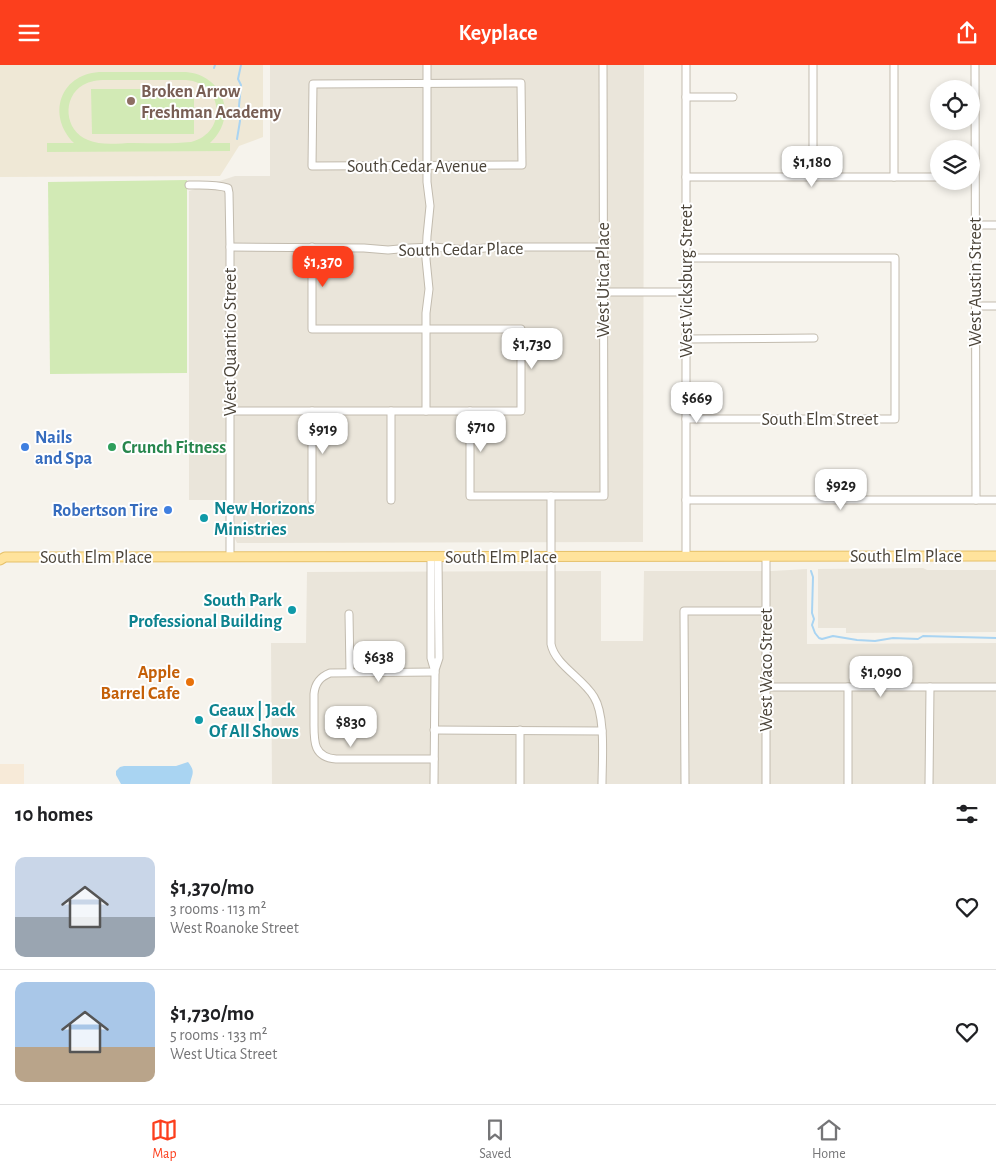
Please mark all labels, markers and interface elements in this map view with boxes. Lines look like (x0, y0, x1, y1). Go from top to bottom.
icon: menu (15, 19, 43, 47)
icon: share (953, 19, 981, 47)
text: Keyplace (458, 22, 538, 44)
map controls (930, 80, 980, 190)
button: locate (930, 80, 980, 130)
place label: Broken Arrow Freshman Academy (141, 83, 282, 122)
marker: Broken Arrow Freshman Academy (125, 95, 137, 107)
button: layers (930, 140, 980, 190)
pin: $1,180 (771, 145, 853, 188)
text: $1,180 (793, 154, 831, 170)
street label: South Cedar Avenue (347, 158, 487, 176)
street label: West Vicksburg Street (678, 204, 696, 358)
street label: West Austin Street (967, 217, 985, 347)
street label: West Utica Place (595, 222, 613, 338)
street label: South Cedar Place (398, 240, 524, 260)
pin: $1,370 (282, 245, 364, 288)
text: $1,370 (304, 254, 342, 270)
street label: West Quantico Street (222, 268, 240, 416)
pin: $1,730 (491, 327, 573, 370)
text: $1,730 (513, 336, 551, 352)
pin: $669 (667, 381, 727, 424)
text: $669 (682, 390, 712, 406)
pin: $710 (451, 411, 511, 453)
street label: South Elm Street (761, 411, 879, 429)
pin: $919 (293, 413, 353, 455)
text: $710 (467, 419, 495, 435)
text: $919 (309, 421, 337, 437)
place label: Nails and Spa (35, 429, 93, 468)
place label: Crunch Fitness (122, 439, 226, 457)
marker: Nails and Spa (19, 441, 31, 453)
marker: Crunch Fitness (106, 441, 118, 453)
pin: $929 (811, 469, 871, 511)
text: $929 (826, 477, 856, 493)
place label: New Horizons Ministries (214, 500, 315, 539)
place label: Robertson Tire (52, 502, 158, 520)
marker: Robertson Tire (162, 504, 174, 516)
marker: New Horizons Ministries (198, 512, 210, 524)
street label: South Elm Place (850, 548, 962, 566)
street label: South Elm Place (40, 549, 152, 567)
street label: South Elm Place (445, 549, 557, 567)
place label: South Park Professional Building (128, 592, 283, 631)
marker: South Park Professional Building (286, 604, 298, 616)
street label: West Waco Street (758, 608, 776, 732)
pin: $638 (349, 641, 409, 683)
text: $638 (364, 649, 394, 665)
pin: $1,090 (840, 655, 922, 698)
place label: Apple Barrel Cafe (101, 664, 180, 703)
text: $1,090 (860, 664, 902, 680)
marker: Apple Barrel Cafe (184, 676, 196, 688)
place label: Geaux | Jack Of All Shows (209, 700, 299, 741)
pin: $830 (321, 705, 381, 748)
marker: Geaux | Jack Of All Shows (193, 714, 205, 726)
text: $830 (336, 714, 366, 730)
icon: filters (953, 800, 981, 828)
text: 10 homes (15, 804, 93, 825)
icon: home (55, 877, 115, 937)
text: $1,370/mo (170, 877, 254, 898)
icon: heart (953, 893, 981, 921)
text: 3 rooms · 113 m² (170, 901, 266, 917)
text: West Roanoke Street (170, 920, 299, 936)
icon: home (55, 1002, 115, 1062)
text: $1,730/mo (170, 1003, 254, 1024)
icon: heart (953, 1018, 981, 1046)
text: 5 rooms · 133 m² (170, 1027, 267, 1043)
text: West Utica Street (170, 1046, 277, 1062)
tab: Map (150, 1116, 178, 1163)
tab: Saved (479, 1116, 511, 1163)
tab: Home (812, 1116, 846, 1163)

